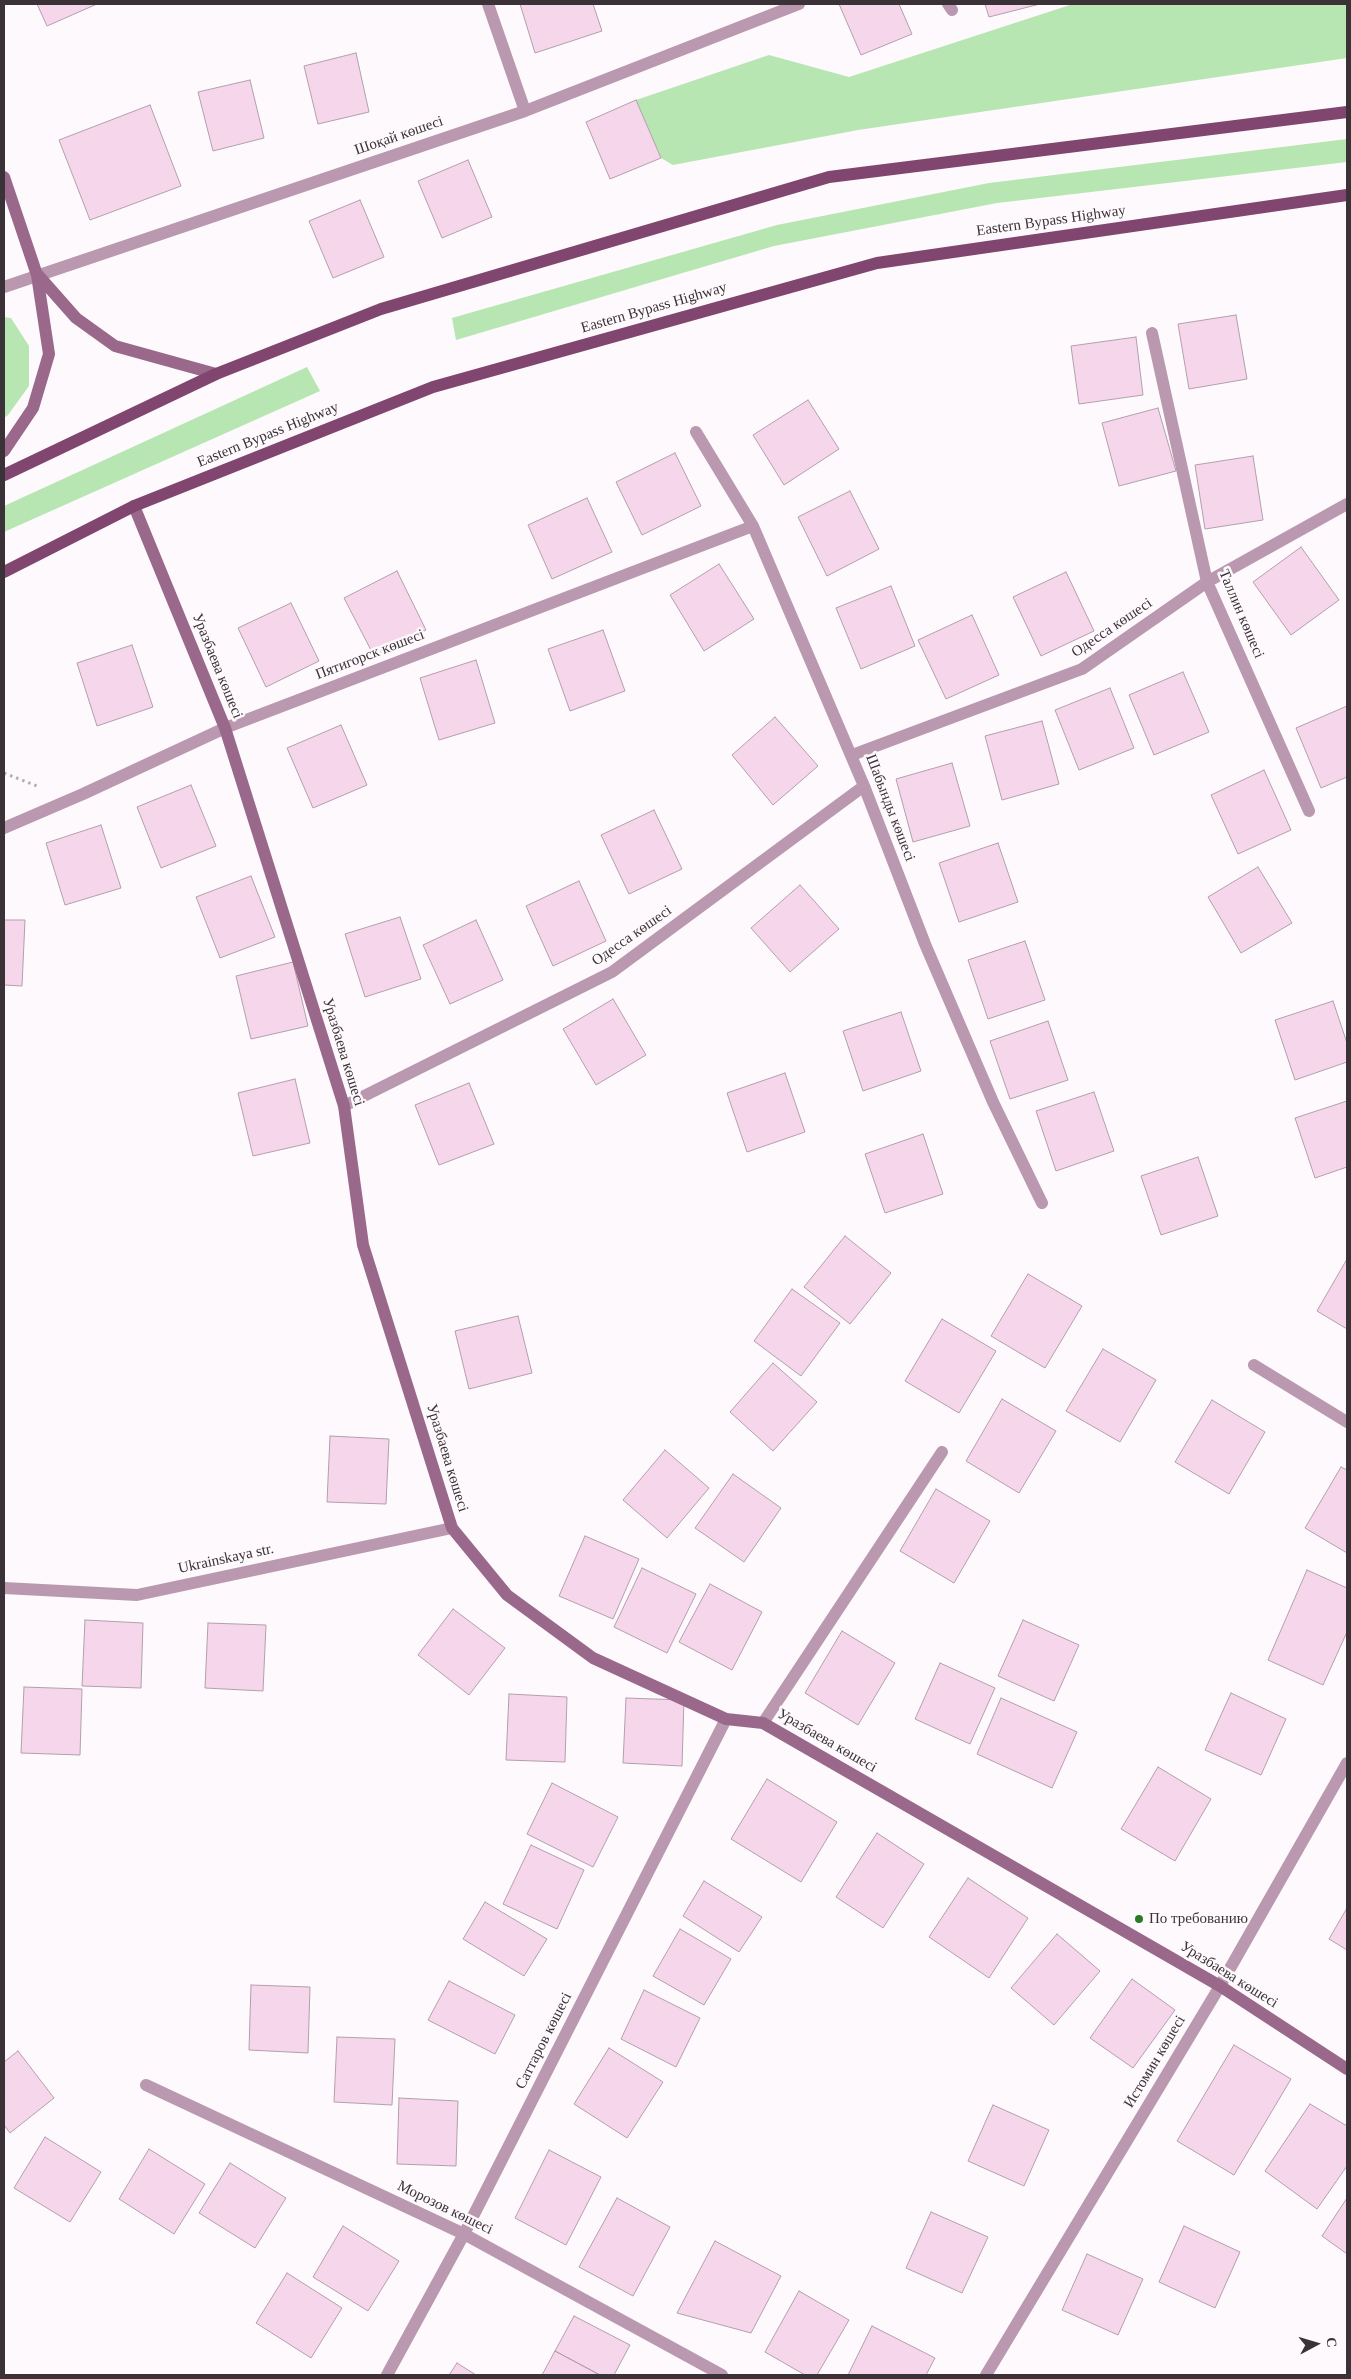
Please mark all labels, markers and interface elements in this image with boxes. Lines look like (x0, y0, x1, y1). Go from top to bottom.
street label: Шоқай көшесі (352, 112, 446, 160)
street label: Eastern Bypass Highway (975, 202, 1127, 240)
street label: Eastern Bypass Highway (579, 279, 729, 337)
street label: Eastern Bypass Highway (195, 398, 341, 472)
street label: Таллин көшесі (1214, 567, 1268, 661)
street label: Одесса көшесі (1068, 594, 1156, 662)
street label: Уразбаева көшесі (188, 611, 246, 721)
street label: Пятигорск көшесі (313, 626, 427, 684)
street label: Шабынды көшесі (861, 752, 919, 864)
street label: Одесса көшесі (589, 902, 675, 970)
street label: Уразбаева көшесі (318, 996, 368, 1108)
street label: Уразбаева көшесі (422, 1402, 472, 1514)
street label: Ukrainskaya str. (176, 1540, 276, 1578)
street label: Уразбаева көшесі (774, 1705, 880, 1777)
place label: По требованию (1149, 1910, 1248, 1928)
marker: По требованию (1133, 1913, 1145, 1925)
street label: Уразбаева көшесі (1177, 1938, 1281, 2012)
street label: Саттаров көшесі (512, 1990, 576, 2092)
street label: Истомин көшесі (1120, 2013, 1190, 2111)
street label: Морозов көшесі (394, 2177, 496, 2239)
north arrow (1291, 2319, 1341, 2369)
text: С (1323, 2337, 1339, 2348)

